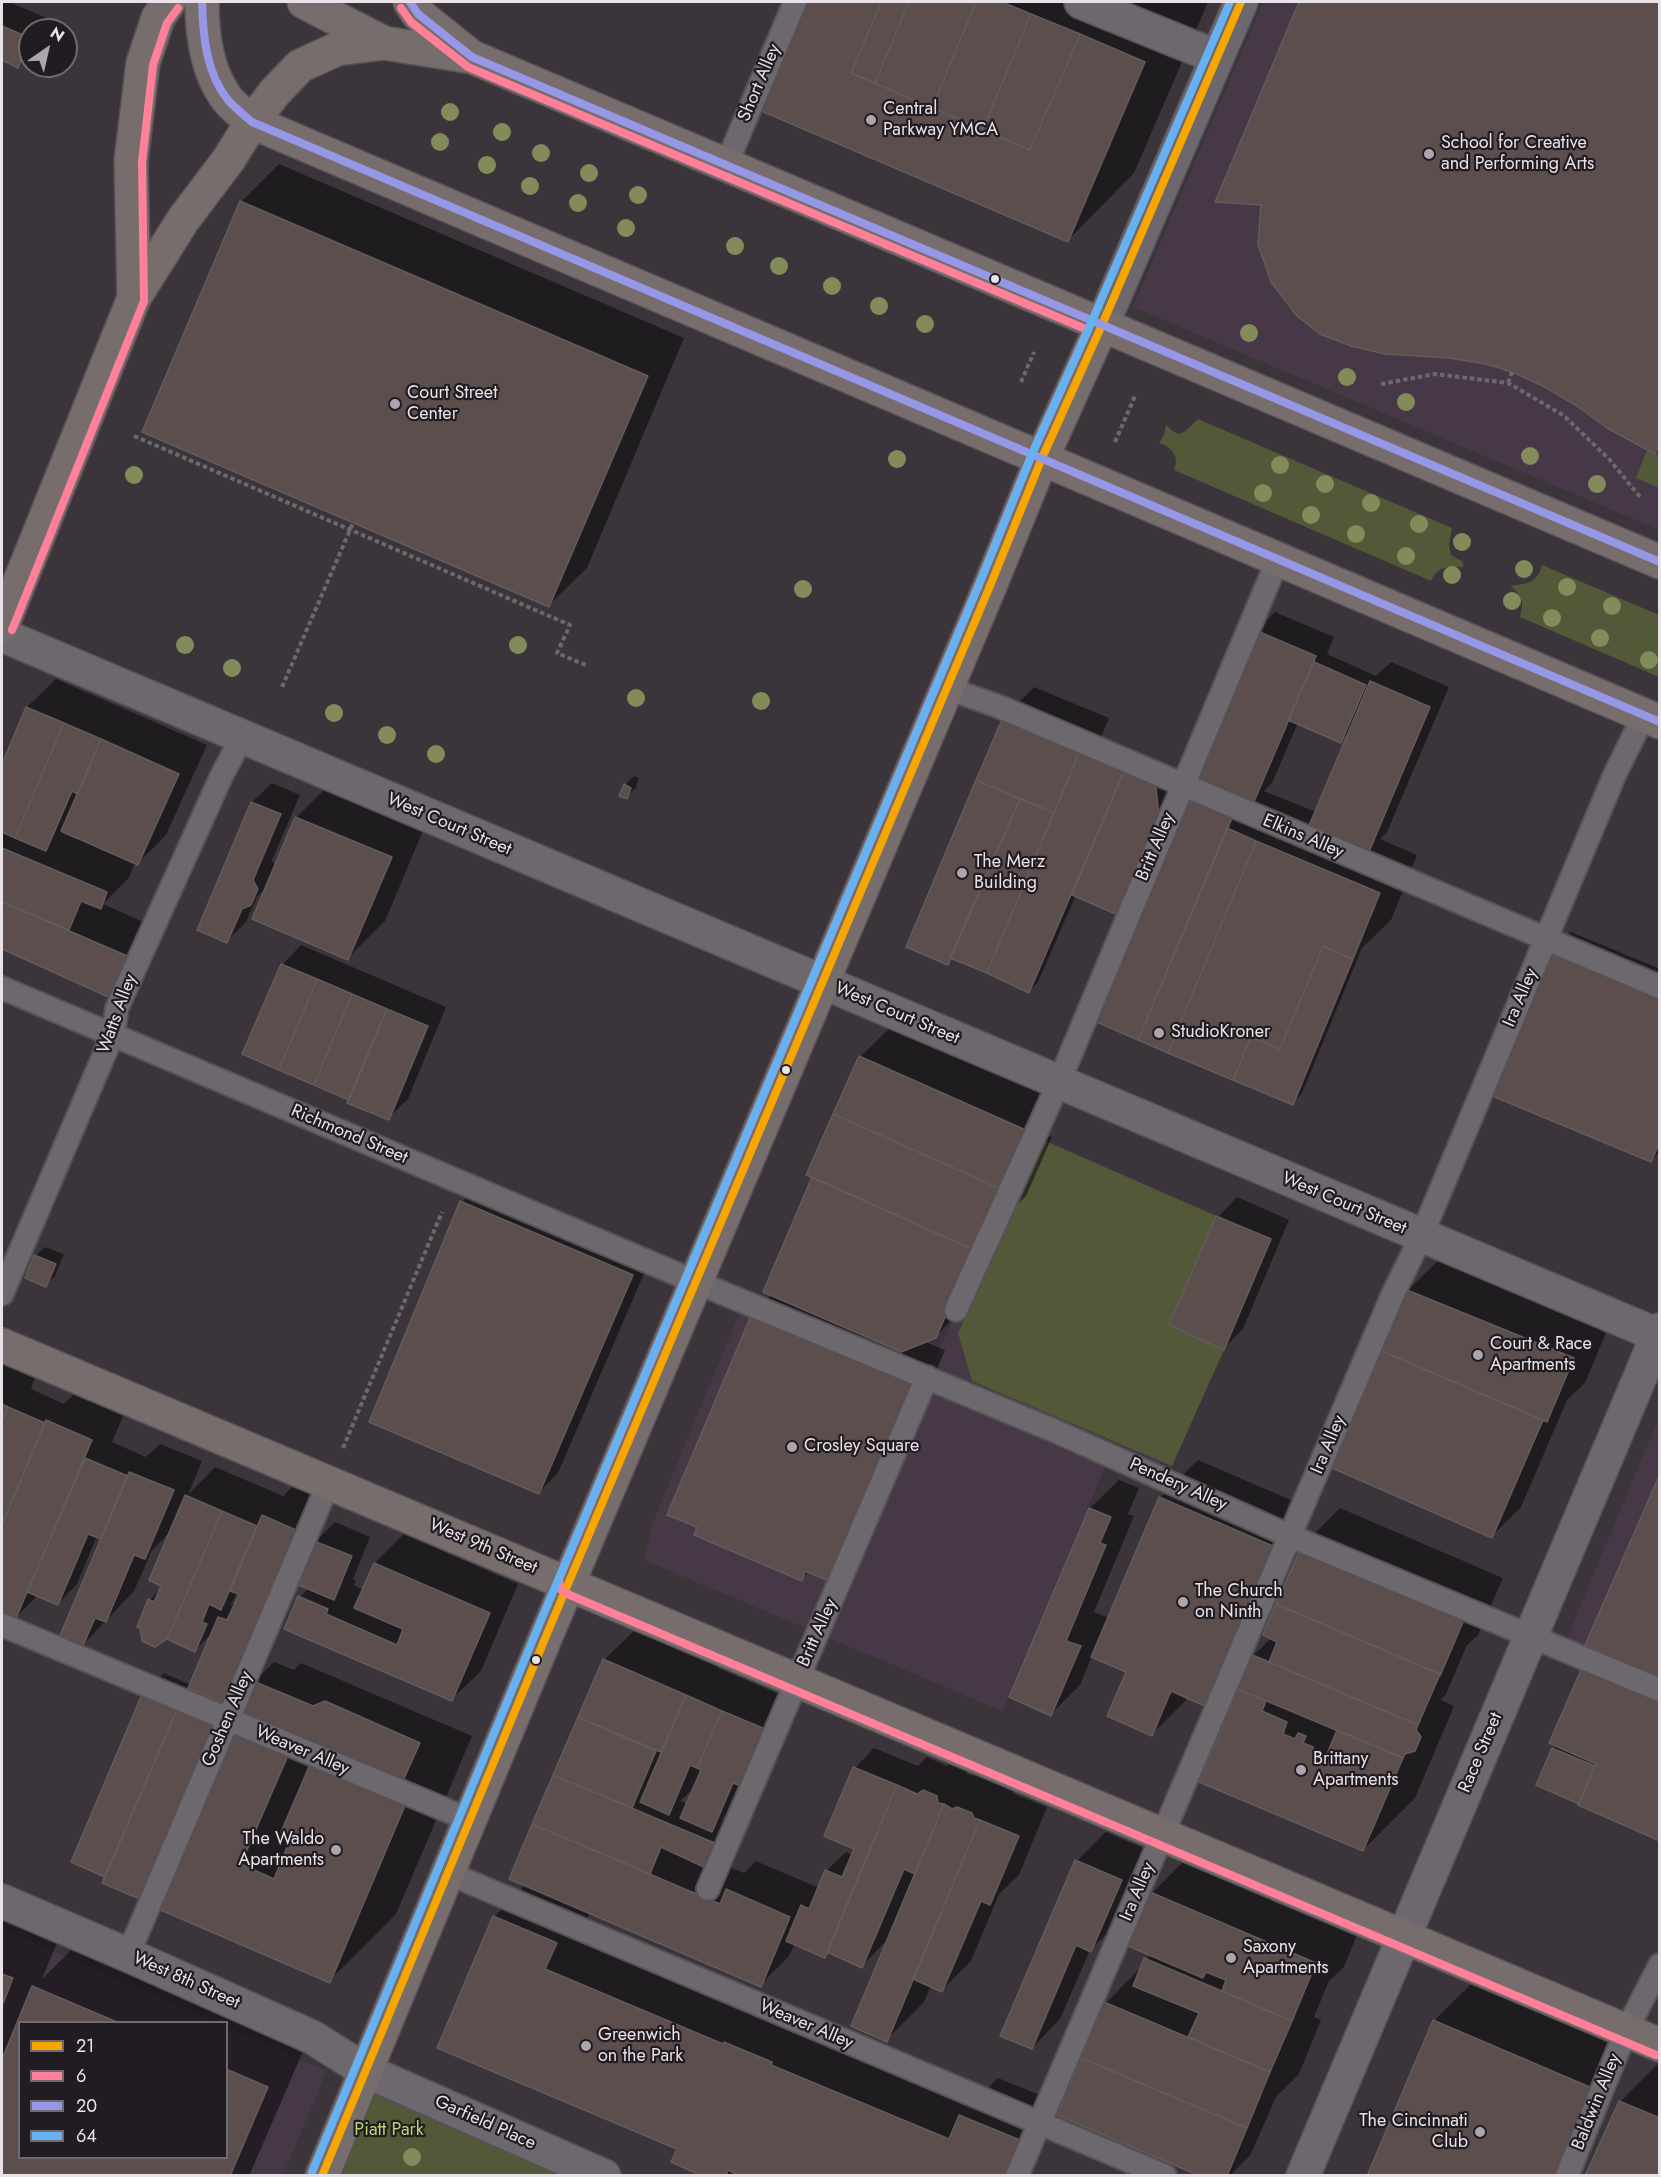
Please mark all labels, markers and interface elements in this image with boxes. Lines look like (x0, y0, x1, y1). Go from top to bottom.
north arrow (18, 18, 78, 78)
text: N (46, 21, 69, 47)
street label: Short Alley (734, 41, 786, 125)
place label: Central Parkway YMCA (883, 99, 998, 142)
marker: Central Parkway YMCA (864, 113, 878, 127)
place label: School for Creative and Performing Arts (1441, 133, 1594, 176)
marker: School for Creative and Performing Arts (1422, 147, 1436, 161)
unlabelled marker (989, 273, 1001, 285)
place label: Court Street Center (407, 383, 497, 426)
marker: Court Street Center (388, 397, 402, 411)
street label: West Court Street (384, 789, 514, 861)
street label: Britt Alley (1132, 810, 1180, 884)
street label: Elkins Alley (1259, 810, 1347, 864)
place label: The Merz Building (974, 852, 1045, 894)
marker: The Merz Building (955, 866, 969, 880)
street label: Ira Alley (1499, 965, 1543, 1031)
street label: Watts Alley (94, 971, 142, 1057)
street label: West Court Street (832, 978, 962, 1050)
place label: StudioKroner (1171, 1022, 1270, 1044)
marker: StudioKroner (1152, 1026, 1166, 1040)
unlabelled marker (780, 1064, 792, 1076)
street label: Richmond Street (287, 1101, 411, 1169)
street label: West Court Street (1279, 1168, 1409, 1240)
place label: Court & Race Apartments (1490, 1334, 1592, 1376)
marker: Court & Race Apartments (1471, 1348, 1485, 1362)
street label: Ira Alley (1307, 1412, 1351, 1478)
place label: Crosley Square (804, 1436, 919, 1458)
marker: Crosley Square (785, 1440, 799, 1454)
street label: Pendery Alley (1126, 1454, 1230, 1516)
street label: West 9th Street (426, 1515, 540, 1579)
place label: The Church on Ninth (1195, 1581, 1283, 1624)
marker: The Church on Ninth (1176, 1595, 1190, 1609)
street label: Britt Alley (793, 1596, 843, 1670)
unlabelled marker (530, 1654, 542, 1666)
street label: Goshen Alley (198, 1668, 258, 1770)
street label: Race Street (1454, 1710, 1508, 1796)
street label: Weaver Alley (252, 1722, 352, 1780)
place label: Brittany Apartments (1313, 1749, 1399, 1792)
marker: Brittany Apartments (1294, 1763, 1308, 1777)
place label: The Waldo Apartments (238, 1829, 324, 1872)
marker: The Waldo Apartments (329, 1843, 343, 1857)
street label: Ira Alley (1116, 1859, 1160, 1925)
place label: Saxony Apartments (1243, 1937, 1329, 1980)
street label: West 8th Street (129, 1948, 243, 2014)
marker: Saxony Apartments (1224, 1951, 1238, 1965)
street label: Weaver Alley (756, 1996, 856, 2054)
legend (18, 2021, 228, 2159)
place label: Greenwich on the Park (598, 2025, 683, 2068)
text: 21 (76, 2033, 94, 2059)
marker: Greenwich on the Park (579, 2039, 593, 2053)
street label: Baldwin Alley (1568, 2051, 1626, 2153)
text: 6 (76, 2063, 86, 2089)
street label: Garfield Place (431, 2091, 539, 2155)
text: 20 (76, 2093, 97, 2119)
place label: The Cincinnati Club (1359, 2111, 1468, 2154)
park label: Piatt Park (354, 2120, 424, 2142)
text: 64 (76, 2123, 97, 2149)
marker: The Cincinnati Club (1473, 2125, 1487, 2139)

